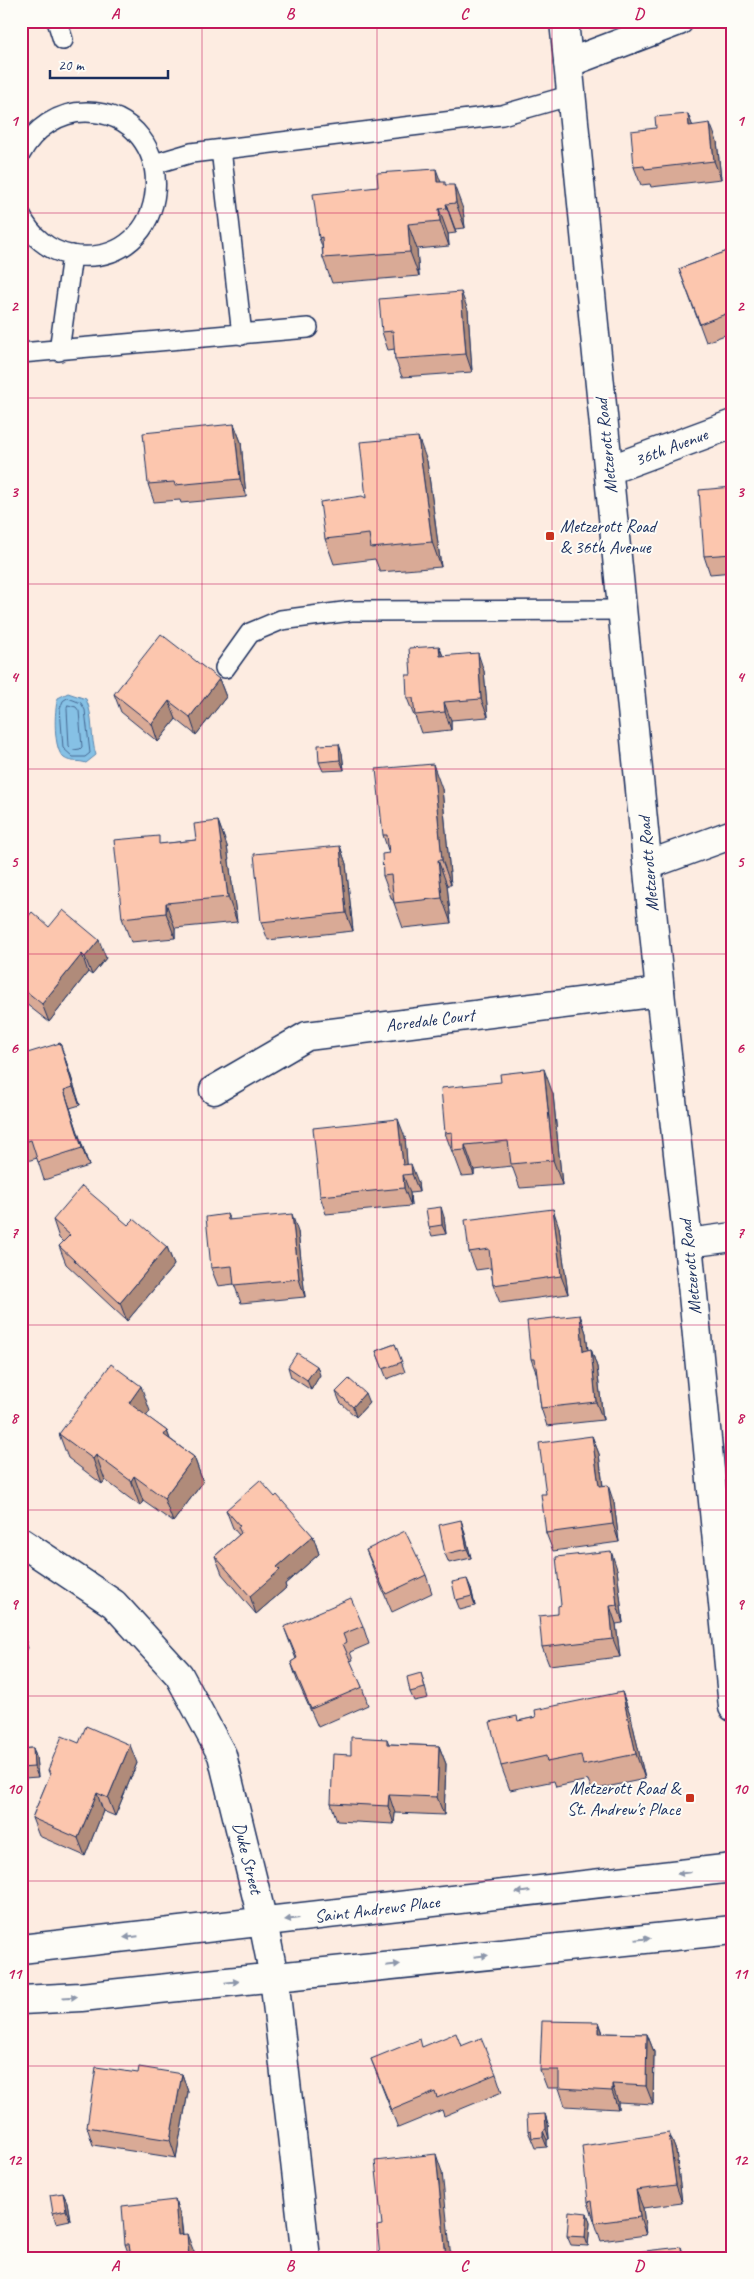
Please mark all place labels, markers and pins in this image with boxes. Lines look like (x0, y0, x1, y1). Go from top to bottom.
place label: Metzerott Road & 36th Avenue (560, 515, 658, 558)
marker: Metzerott Road & 36th Avenue (544, 530, 556, 542)
place label: Metzerott Road & St. Andrew's Place (567, 1777, 682, 1820)
marker: Metzerott Road & St. Andrew's Place (684, 1792, 696, 1804)

